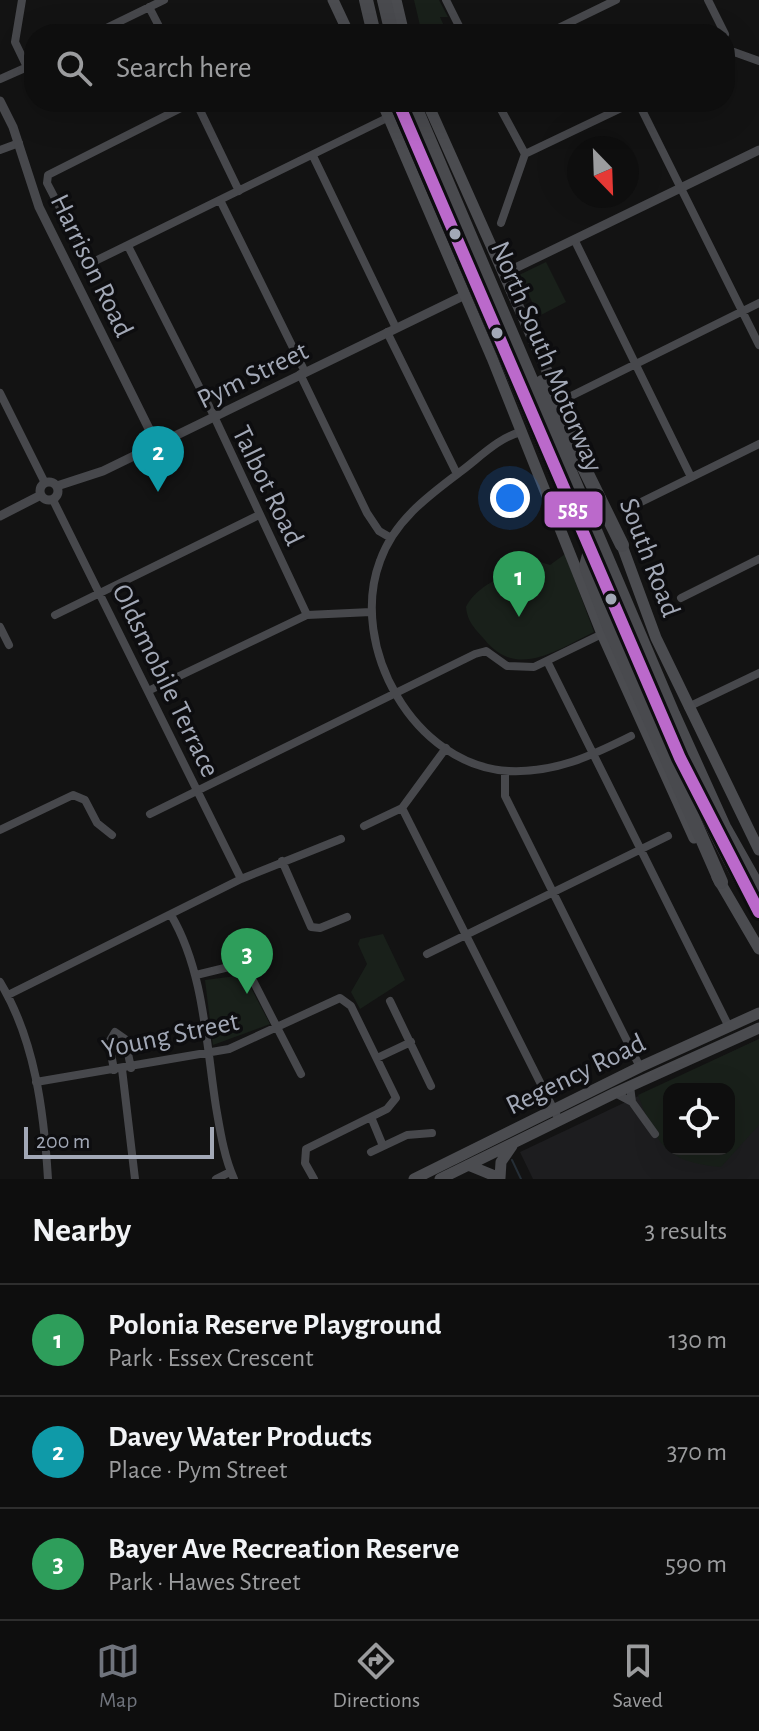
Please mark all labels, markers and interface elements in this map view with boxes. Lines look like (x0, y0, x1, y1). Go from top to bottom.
search box (24, 24, 735, 112)
icon: search (52, 46, 96, 90)
text: Search here (116, 53, 252, 83)
north arrow (567, 136, 639, 208)
street label: Harrison Road (45, 190, 138, 342)
unlabelled marker (447, 226, 463, 242)
street label: North South Motorway (485, 237, 607, 476)
unlabelled marker (489, 325, 505, 341)
street label: Pym Street (193, 337, 313, 415)
street label: Talbot Road (226, 422, 308, 550)
pin: 2 (132, 426, 184, 492)
your location (490, 478, 530, 518)
line badge: 585 (543, 490, 604, 529)
street label: South Road (614, 495, 685, 621)
text: 585 (558, 499, 588, 521)
pin: 1 (493, 551, 545, 617)
street label: Oldsmobile Terrace (106, 580, 224, 782)
unlabelled marker (603, 591, 619, 607)
pin: 3 (221, 928, 273, 994)
street label: Young Street (99, 1008, 242, 1064)
street label: Regency Road (502, 1029, 650, 1121)
map controls (663, 1083, 735, 1155)
button: locate (663, 1083, 735, 1155)
scale bar (24, 1123, 214, 1159)
text: 200 m (36, 1130, 90, 1152)
text: Nearby (32, 1214, 131, 1248)
text: 3 results (644, 1218, 727, 1244)
text: Polonia Reserve Playground (108, 1310, 441, 1340)
text: 1 (53, 1327, 63, 1353)
text: 130 m (669, 1327, 727, 1353)
text: Park · Essex Crescent (108, 1345, 313, 1371)
text: Davey Water Products (108, 1422, 372, 1452)
text: 2 (52, 1439, 64, 1465)
text: 370 m (667, 1439, 727, 1465)
text: Place · Pym Street (108, 1457, 287, 1483)
text: Bayer Ave Recreation Reserve (108, 1534, 459, 1564)
text: 3 (52, 1551, 64, 1577)
text: 590 m (665, 1551, 727, 1577)
text: Park · Hawes Street (108, 1569, 301, 1595)
tab: Map (96, 1639, 140, 1713)
tab: Directions (332, 1639, 420, 1713)
tab: Saved (612, 1639, 663, 1713)

